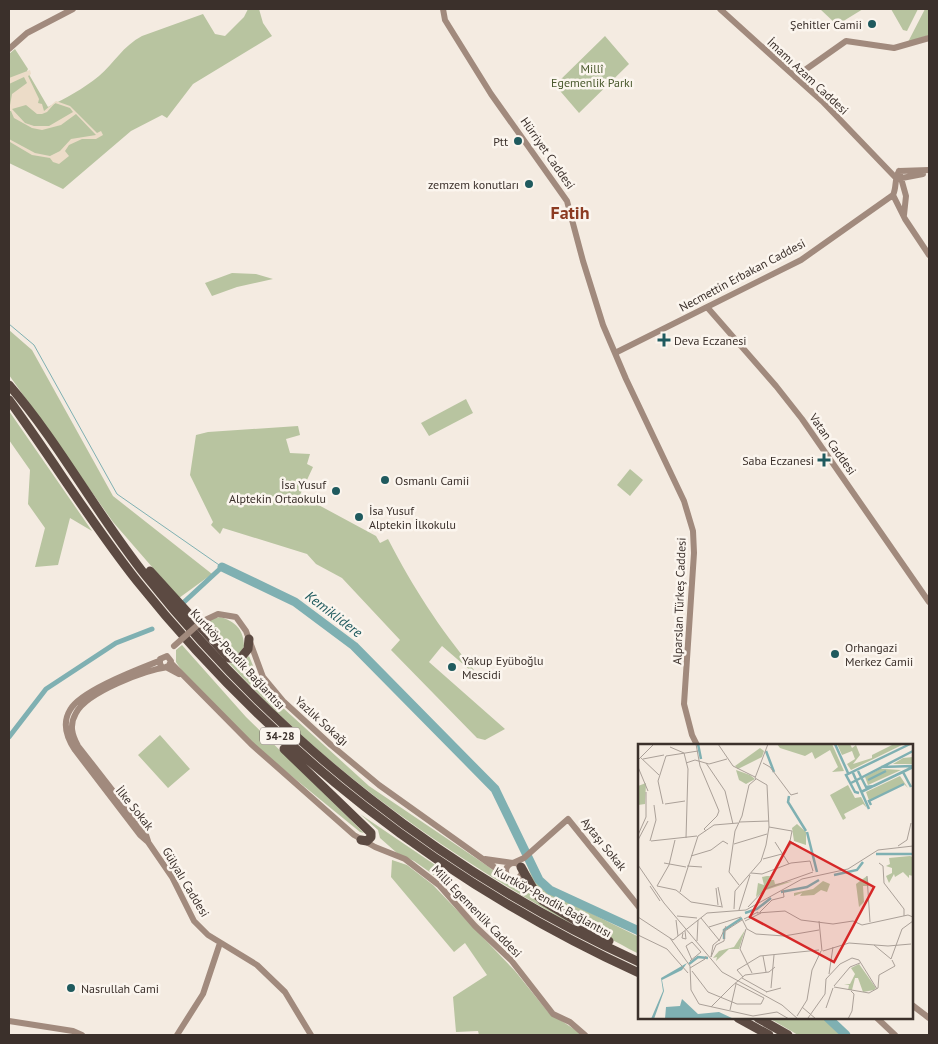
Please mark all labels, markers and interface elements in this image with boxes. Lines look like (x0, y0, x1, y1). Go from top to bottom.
place label: Şehitler Camii (790, 17, 862, 32)
marker: Şehitler Camii (866, 18, 878, 30)
street label: İmamı Azam Caddesi (764, 34, 852, 118)
park label: Millî Egemenlik Parkı (551, 61, 633, 90)
street label: Hürriyet Caddesi (518, 114, 578, 192)
place label: Ptt (493, 134, 508, 149)
marker: Ptt (512, 135, 524, 147)
place label: zemzem konutları (428, 177, 519, 192)
marker: zemzem konutları (523, 178, 535, 190)
district label: Fatih (550, 201, 590, 224)
street label: Necmettin Erbakan Caddesi (676, 235, 808, 315)
place label: Deva Eczanesi (674, 333, 747, 348)
marker: Deva Eczanesi (658, 334, 670, 346)
street label: Vatan Caddesi (806, 409, 860, 478)
place label: Saba Eczanesi (742, 453, 814, 468)
marker: Saba Eczanesi (818, 454, 830, 466)
place label: Osmanlı Camii (395, 473, 469, 488)
marker: Osmanlı Camii (379, 474, 391, 486)
place label: İsa Yusuf Alptekin Ortaokulu (229, 477, 327, 506)
marker: İsa Yusuf Alptekin Ortaokulu (330, 485, 342, 497)
place label: İsa Yusuf Alptekin İlkokulu (369, 503, 456, 532)
marker: İsa Yusuf Alptekin İlkokulu (353, 511, 365, 523)
street label: Alparslan Türkeş Caddesi (669, 537, 689, 665)
water label: Kemiklidere (302, 587, 367, 642)
street label: Kurtköy-Pendik Bağlantısı (188, 606, 288, 712)
place label: Orhangazi Merkez Camii (845, 640, 913, 669)
marker: Orhangazi Merkez Camii (829, 648, 841, 660)
place label: Yakup Eyüboğlu Mescidi (462, 653, 544, 682)
marker: Yakup Eyüboğlu Mescidi (446, 661, 458, 673)
street label: Yazlık Sokağı (292, 693, 352, 749)
road number: 34-28 (260, 728, 300, 744)
inset map (638, 744, 913, 1019)
street label: İlke Sokak (113, 783, 157, 833)
street label: Aytaşı Sokak (578, 814, 630, 874)
street label: Gülyalı Caddesi (159, 844, 213, 920)
street label: Milli Egemenlik Caddesi (429, 862, 525, 960)
street label: Kurtköy-Pendik Bağlantısı (492, 863, 614, 941)
place label: Nasrullah Cami (81, 981, 159, 996)
marker: Nasrullah Cami (65, 982, 77, 994)

